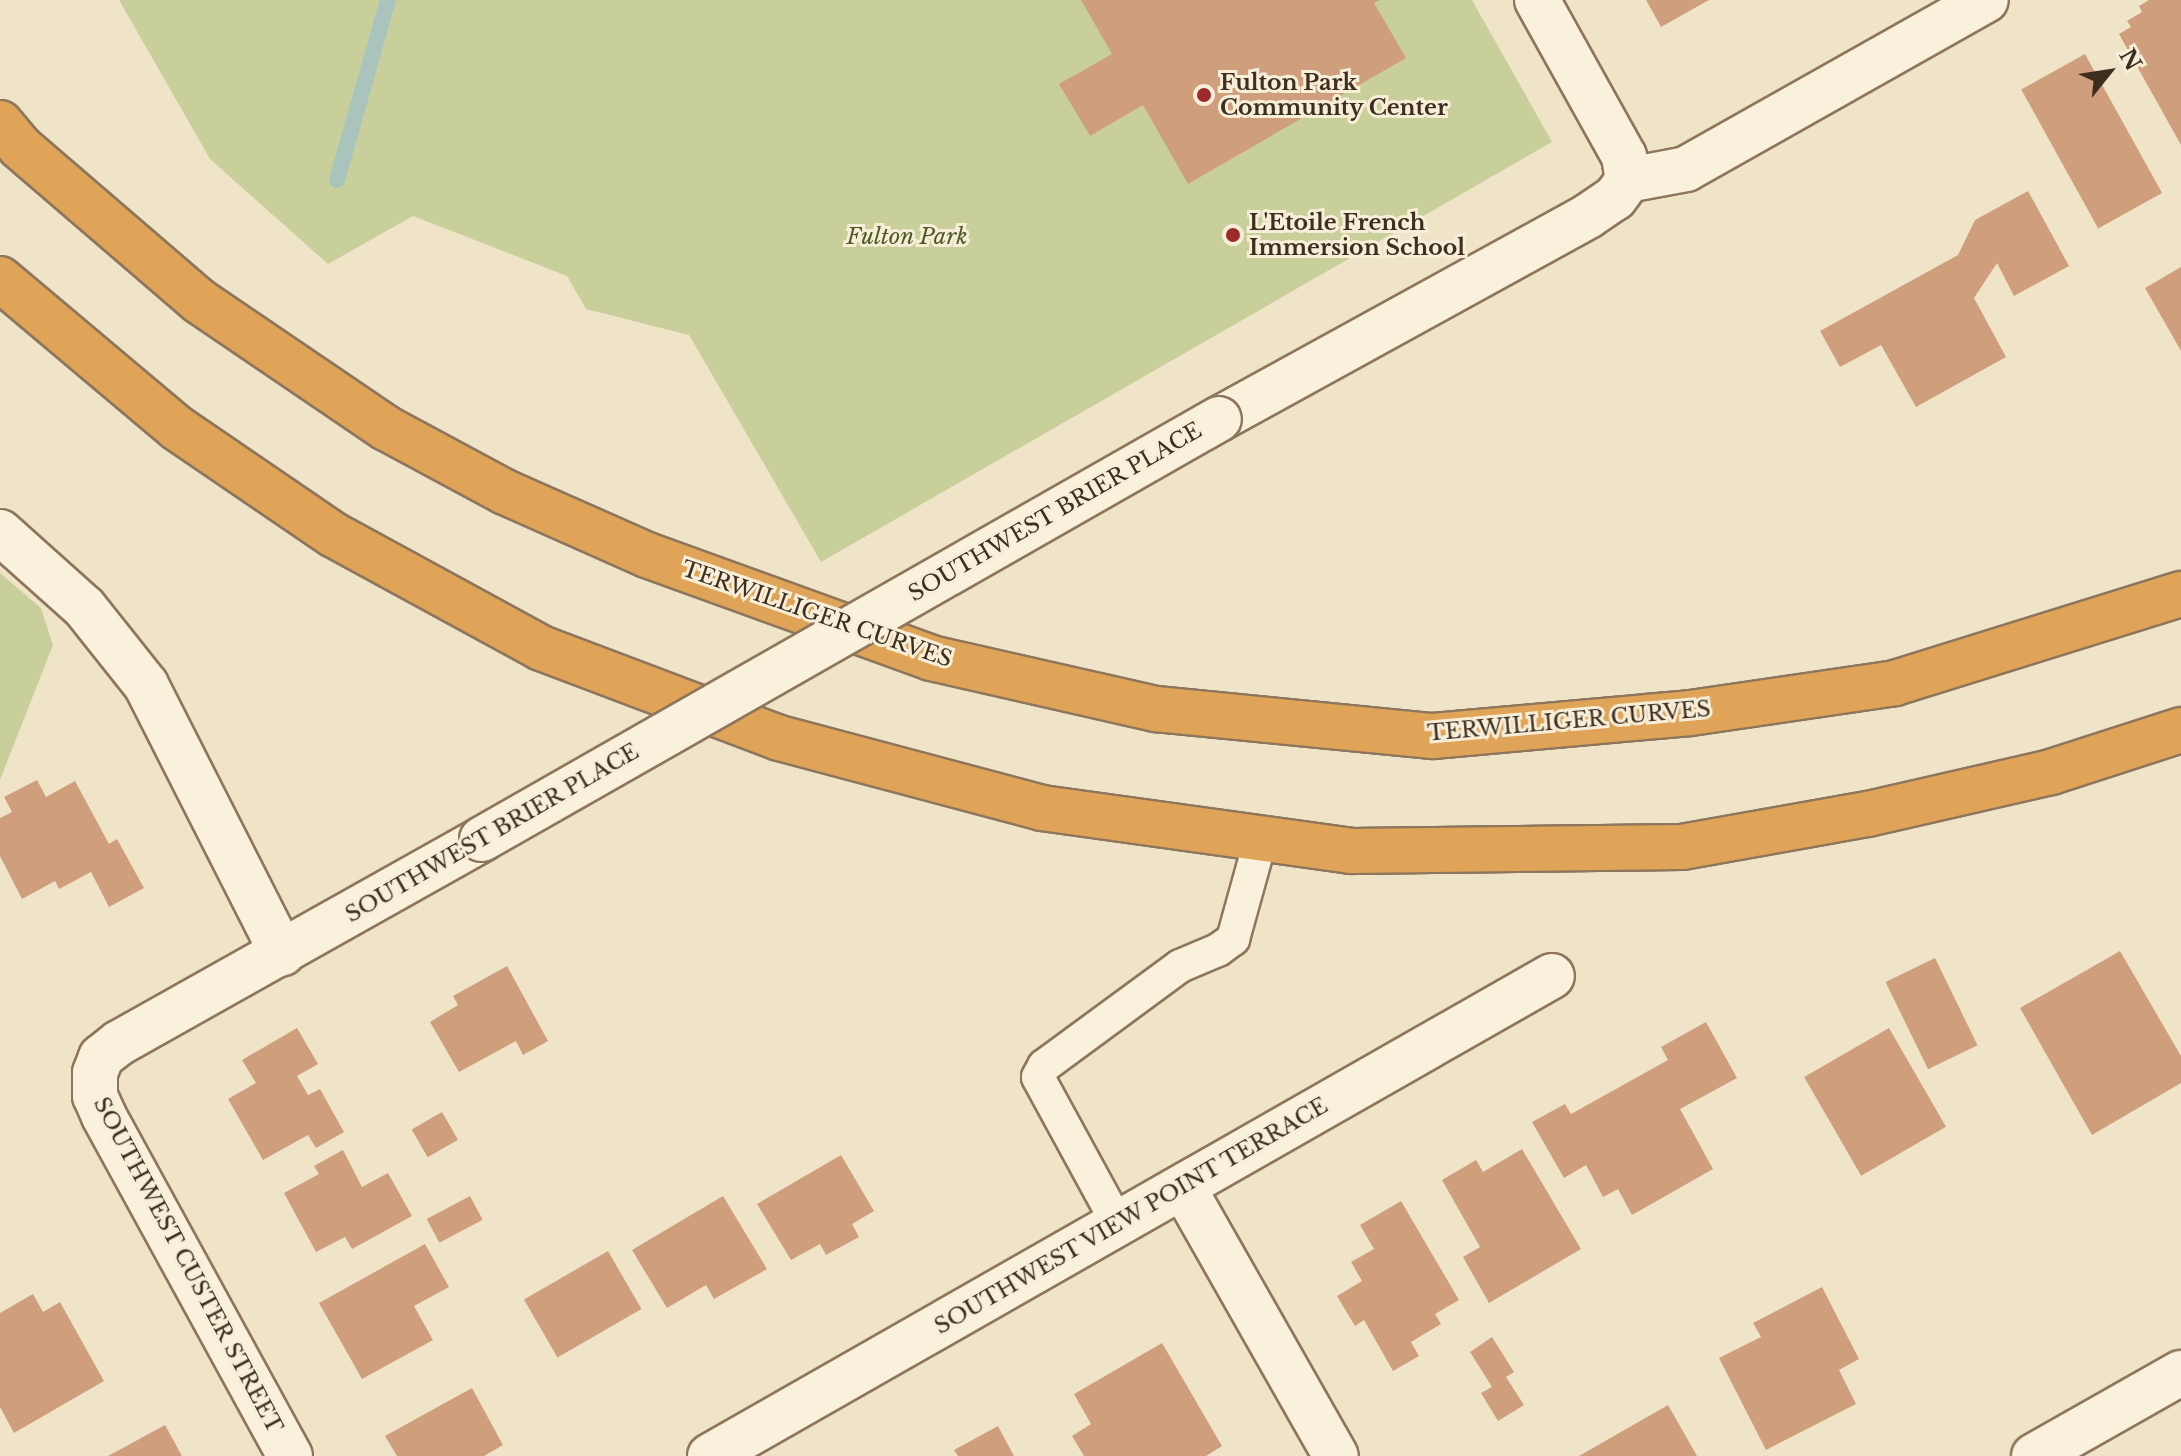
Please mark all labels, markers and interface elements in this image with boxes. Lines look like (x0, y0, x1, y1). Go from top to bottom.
north arrow (2069, 32, 2149, 112)
text: N (2113, 44, 2147, 75)
place label: Fulton Park Community Center (1220, 69, 1448, 120)
marker: Fulton Park Community Center (1195, 86, 1213, 104)
place label: L'Etoile French Immersion School (1249, 209, 1465, 260)
park label: Fulton Park (846, 224, 968, 250)
marker: L'Etoile French Immersion School (1224, 226, 1242, 244)
street label: SOUTHWEST BRIER PLACE (903, 417, 1207, 607)
street label: TERWILLIGER CURVES (678, 555, 956, 673)
street label: TERWILLIGER CURVES (1426, 695, 1712, 747)
street label: SOUTHWEST BRIER PLACE (340, 738, 644, 928)
street label: SOUTHWEST VIEW POINT TERRACE (928, 1091, 1334, 1341)
street label: SOUTHWEST CUSTER STREET (88, 1092, 288, 1438)

